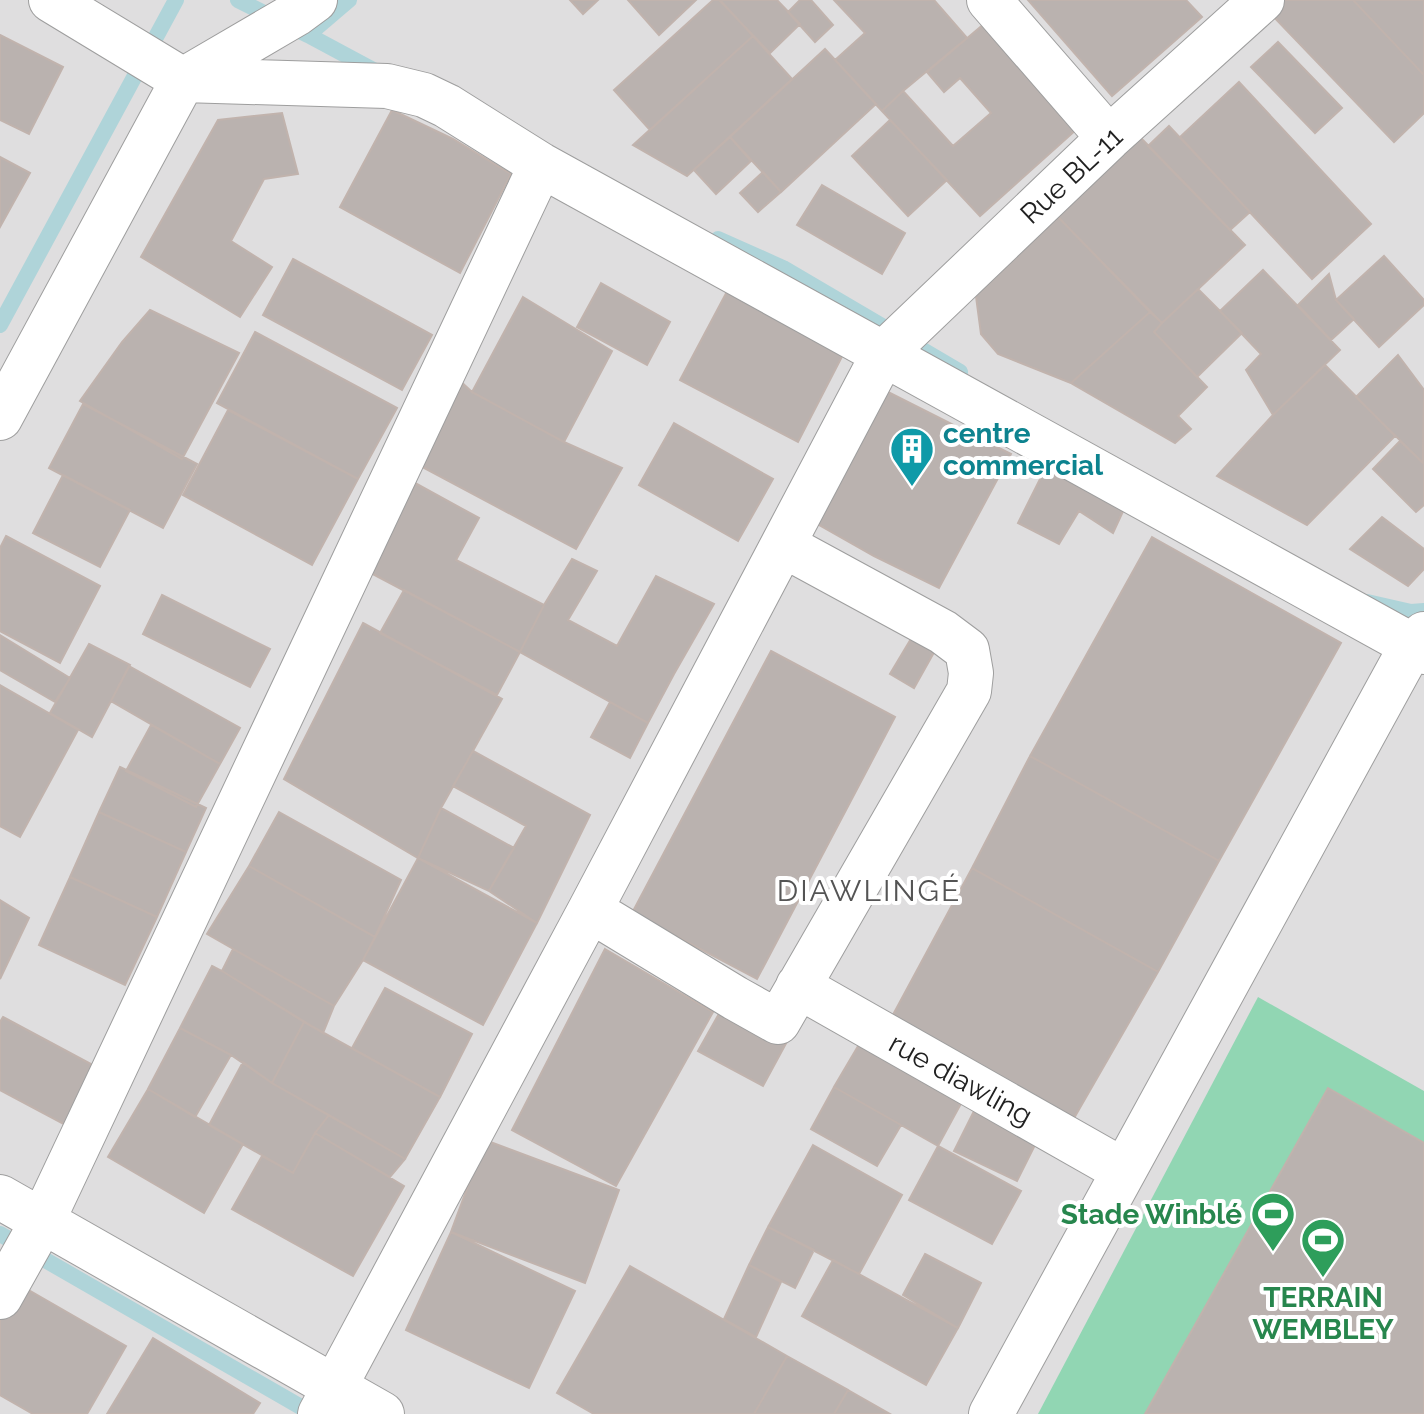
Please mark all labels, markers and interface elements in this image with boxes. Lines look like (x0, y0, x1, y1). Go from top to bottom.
street label: Rue BL-11 (1014, 120, 1129, 231)
place label: centre commercial (943, 417, 1103, 482)
building icon: centre commercial (888, 425, 936, 488)
district label: DIAWLINGÉ (777, 873, 961, 908)
street label: rue diawling (883, 1027, 1038, 1132)
sports icon: Stade Winblé (1249, 1190, 1297, 1253)
place label: Stade Winblé (1061, 1198, 1242, 1231)
sports icon: TERRAIN WEMBLEY (1299, 1216, 1347, 1279)
place label: TERRAIN WEMBLEY (1252, 1281, 1394, 1346)

